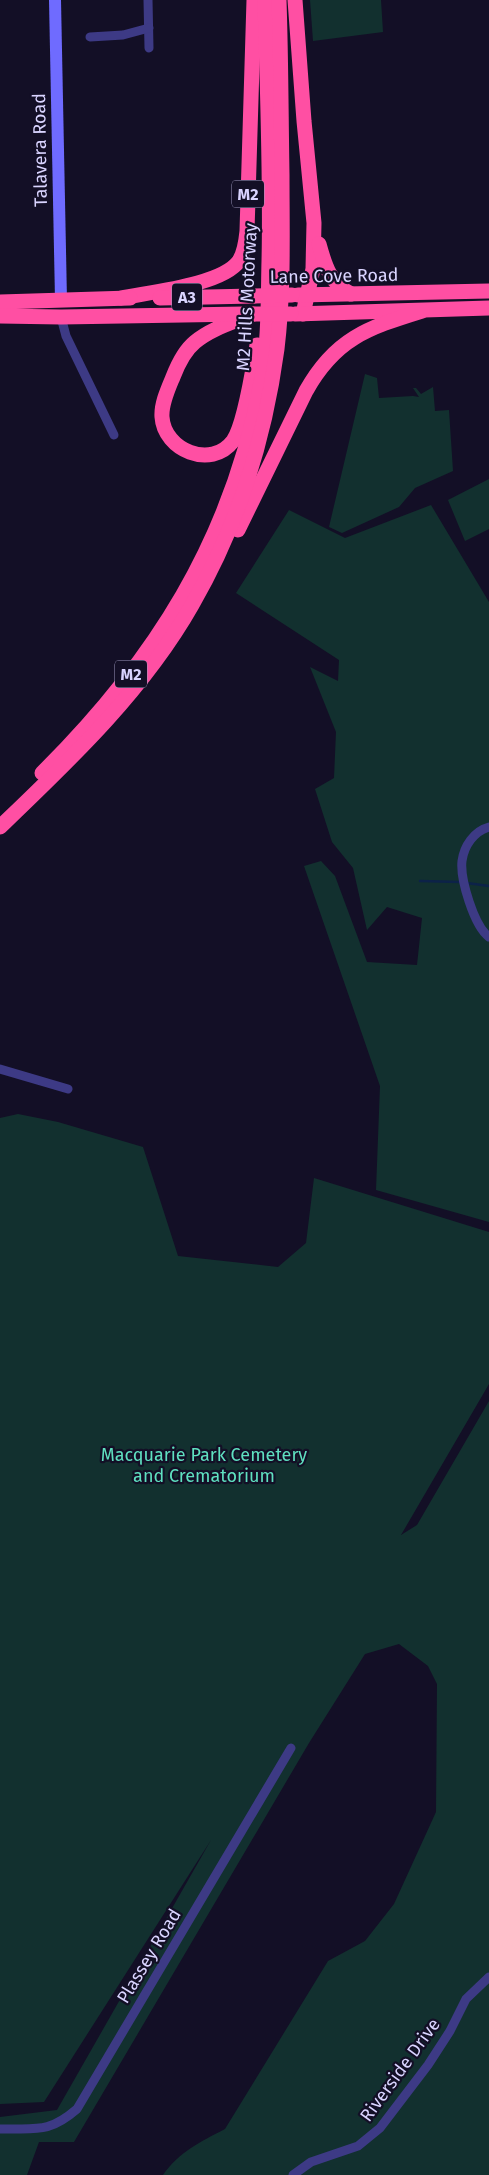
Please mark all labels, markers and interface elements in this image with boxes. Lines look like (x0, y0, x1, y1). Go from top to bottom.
street label: Talavera Road (28, 93, 52, 207)
road number: M2 (232, 180, 264, 208)
street label: M2 Hills Motorway (232, 222, 262, 371)
street label: Lane Cove Road (269, 264, 399, 288)
road number: A3 (172, 284, 202, 310)
road number: M2 (115, 661, 147, 688)
park label: Macquarie Park Cemetery and Crematorium (101, 1444, 307, 1487)
street label: Plassey Road (112, 1905, 186, 2007)
street label: Riverside Drive (355, 2014, 445, 2126)

